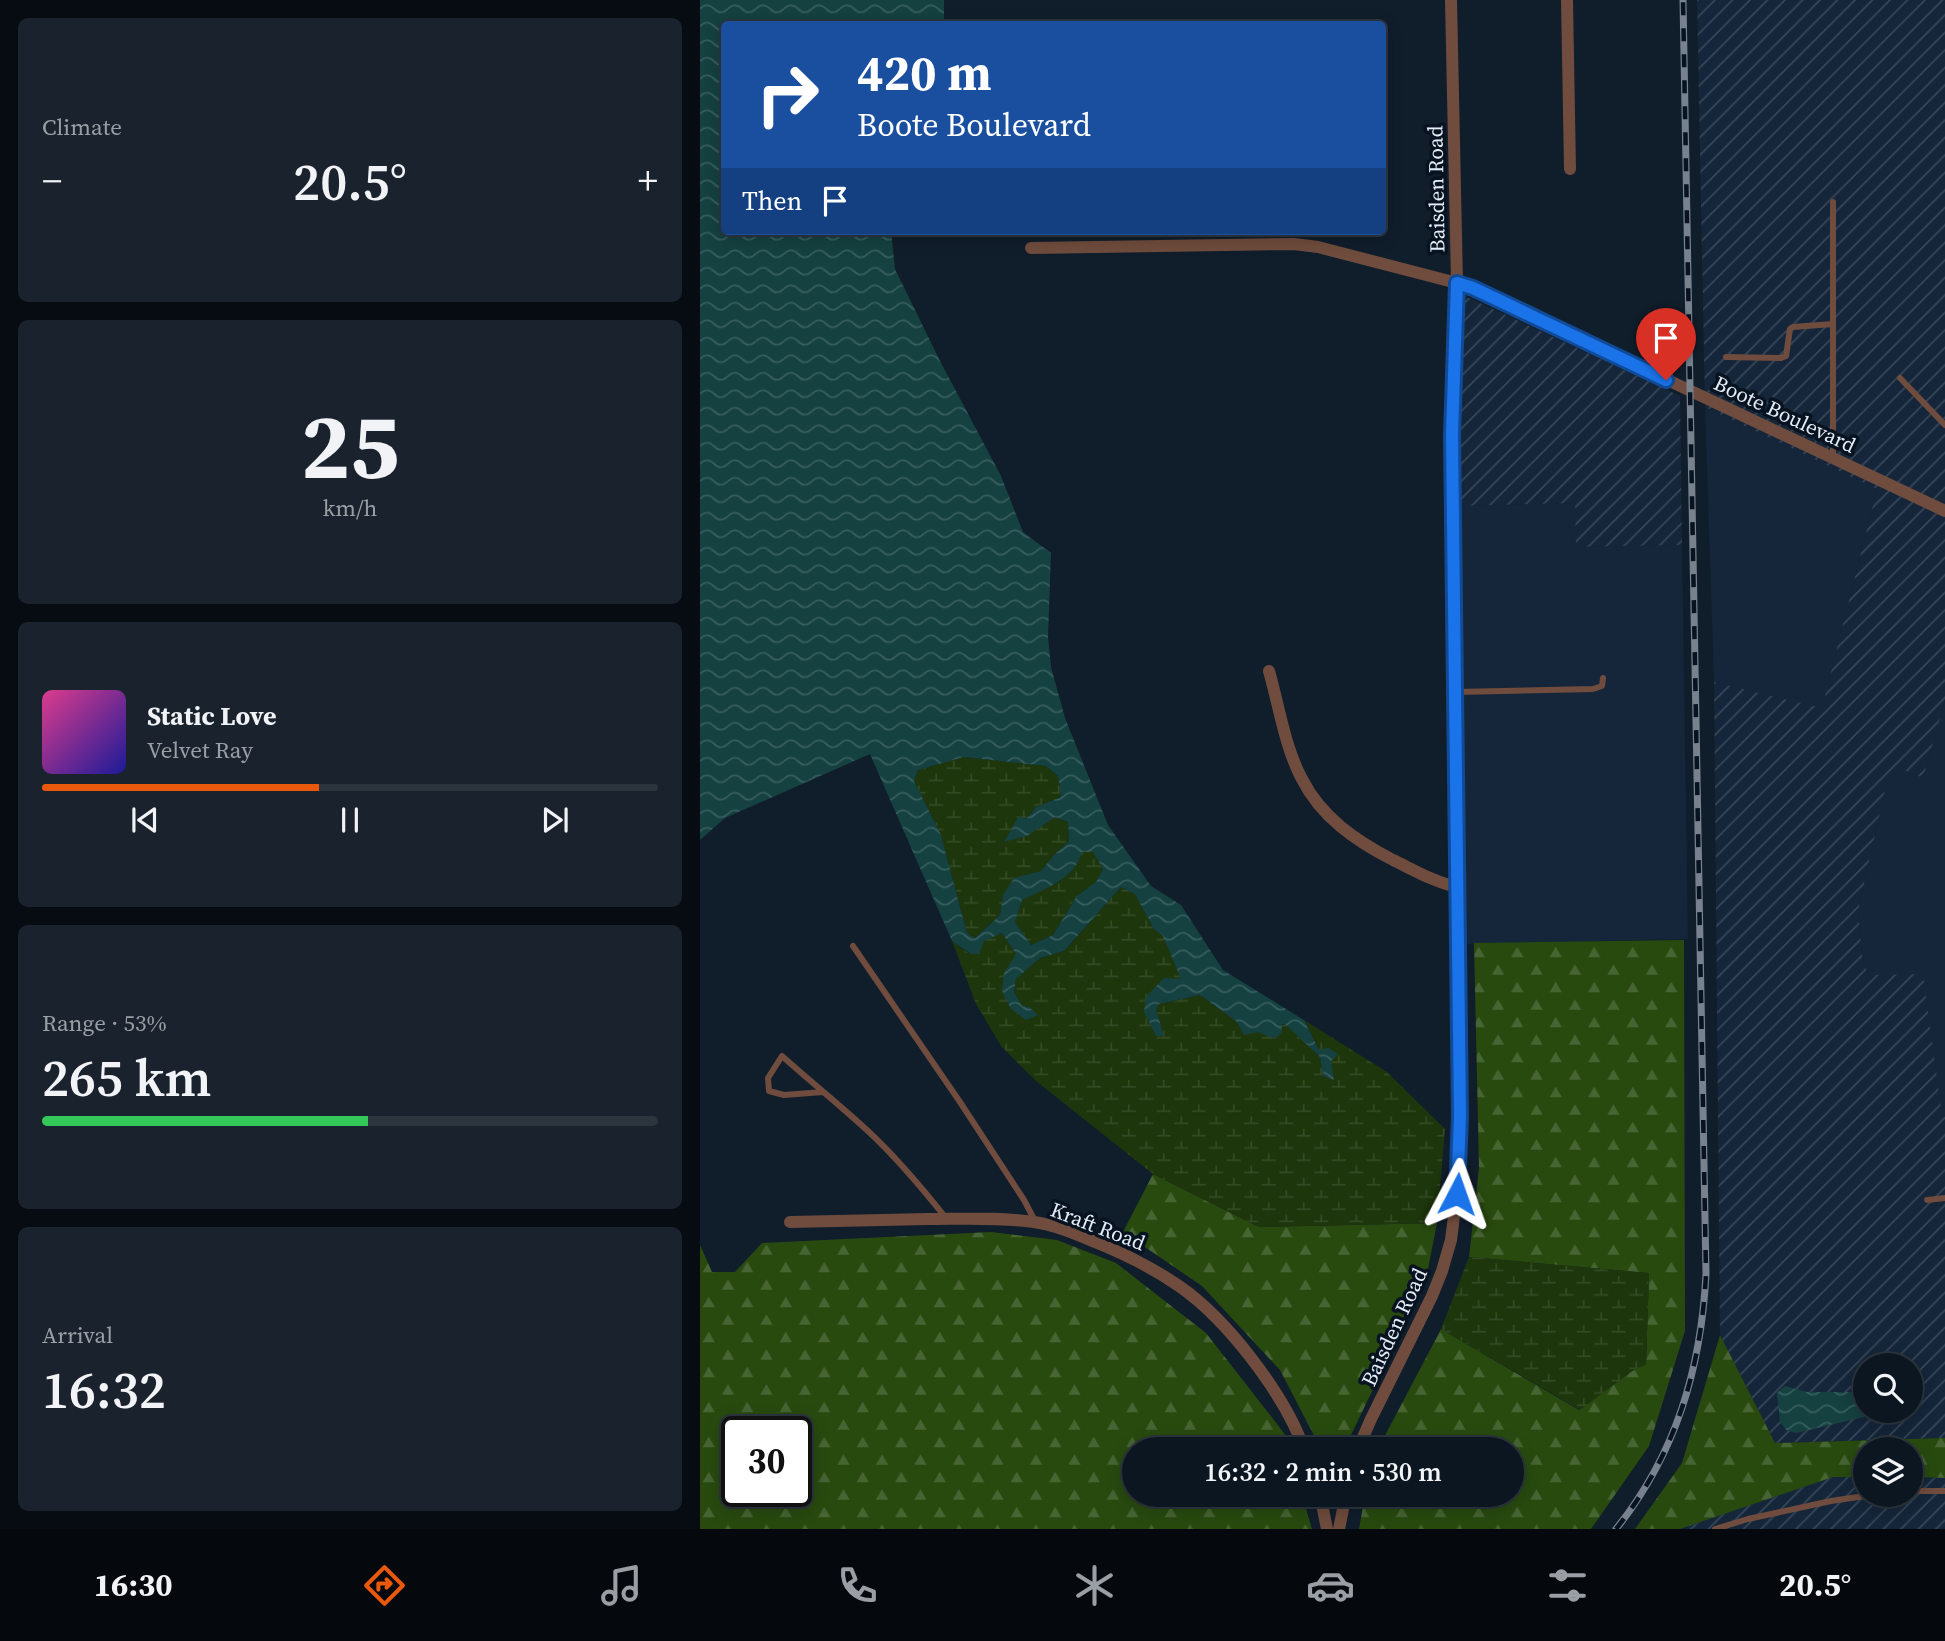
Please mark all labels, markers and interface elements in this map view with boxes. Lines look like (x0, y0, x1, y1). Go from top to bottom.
text: 420 m (857, 39, 992, 106)
icon: right (742, 49, 833, 140)
text: Boote Boulevard (857, 103, 1091, 147)
text: Climate (42, 111, 122, 143)
street label: Baisden Road (1420, 125, 1452, 253)
text: 20.5° (293, 146, 407, 217)
text: − (42, 155, 62, 207)
text: + (638, 155, 658, 207)
icon: arrive (816, 182, 854, 220)
text: Then (742, 183, 802, 219)
pin (1636, 308, 1696, 380)
icon: arrive (1647, 319, 1685, 357)
street label: Boote Boulevard (1709, 368, 1861, 460)
text: 25 (301, 384, 399, 508)
text: km/h (323, 492, 377, 524)
text: Static Love (147, 698, 276, 734)
text: Velvet Ray (147, 734, 253, 766)
icon: previous (126, 801, 164, 839)
icon: pause (331, 801, 369, 839)
icon: next (536, 801, 574, 839)
text: Range · 53% (42, 1007, 167, 1039)
text: 265 km (42, 1042, 211, 1113)
position arrow (1420, 1157, 1494, 1231)
street label: Kraft Road (1046, 1195, 1150, 1257)
street label: Baisden Road (1354, 1263, 1434, 1391)
text: Arrival (42, 1319, 113, 1351)
map controls (1853, 1353, 1923, 1507)
button: search (1853, 1353, 1923, 1423)
text: 16:32 (42, 1354, 166, 1425)
speed limit sign: 30 (721, 1416, 812, 1507)
button: layers (1853, 1437, 1923, 1507)
text: 16:32 · 2 min · 530 m (1204, 1454, 1442, 1490)
icon: directions (360, 1561, 409, 1610)
icon: music (597, 1561, 646, 1610)
icon: phone (833, 1561, 882, 1610)
icon: climate (1070, 1561, 1119, 1610)
icon: car (1306, 1561, 1355, 1610)
icon: filters (1543, 1561, 1592, 1610)
text: 16:30 (94, 1563, 173, 1607)
text: 20.5° (1779, 1563, 1851, 1607)

